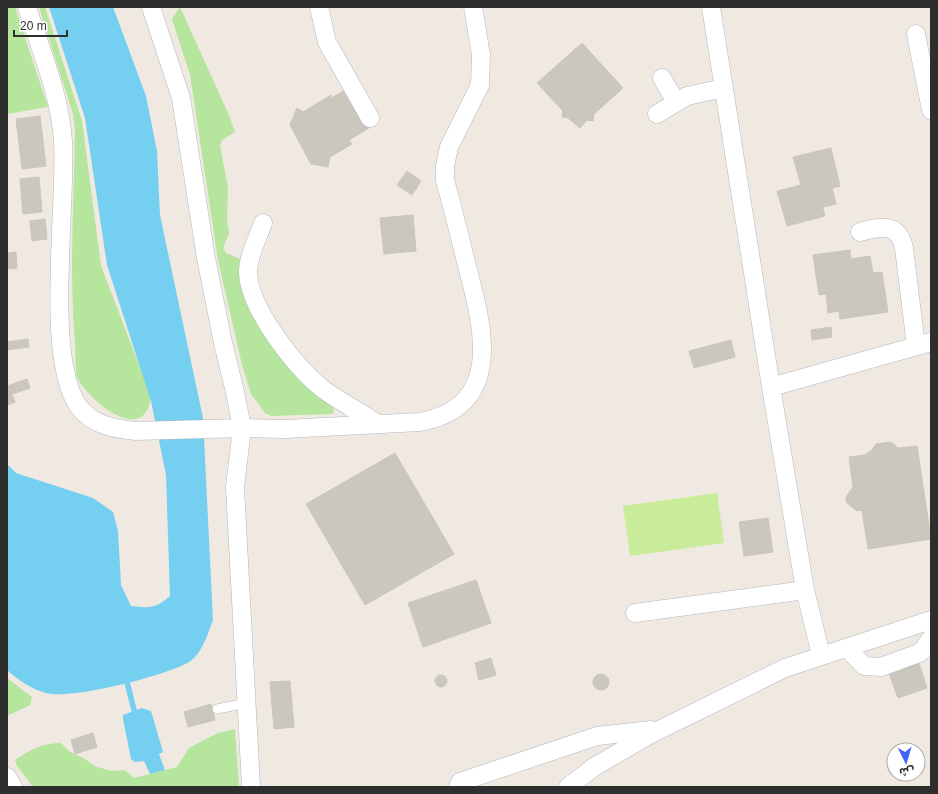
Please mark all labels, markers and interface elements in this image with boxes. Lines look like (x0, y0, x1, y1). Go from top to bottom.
scale bar (14, 12, 67, 38)
text: 20 m (20, 19, 47, 33)
north arrow (886, 742, 926, 782)
text: ش (899, 764, 915, 779)

